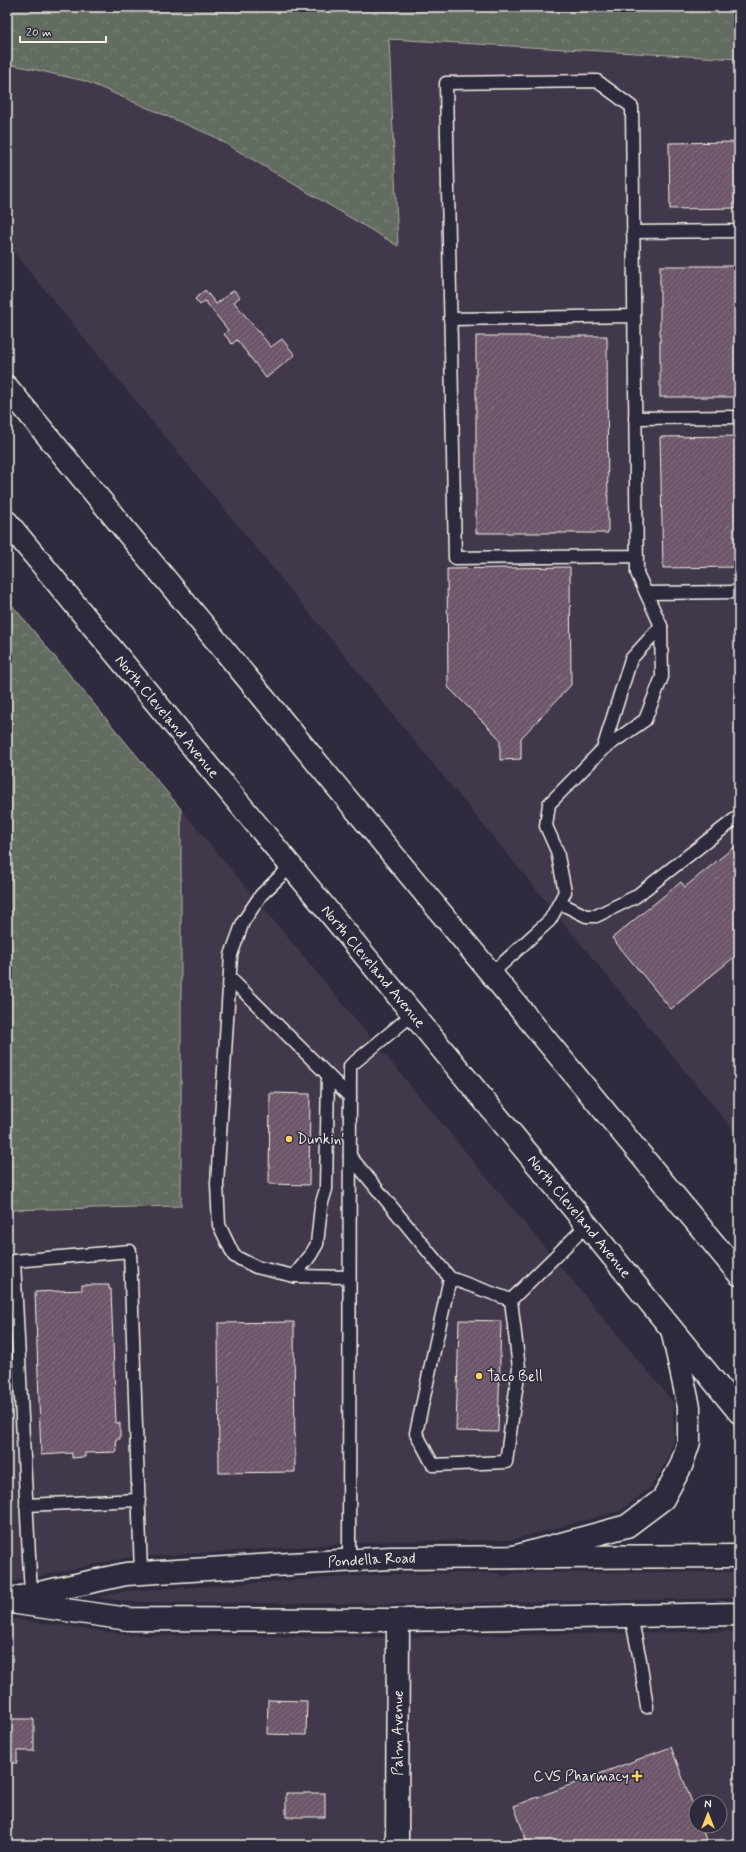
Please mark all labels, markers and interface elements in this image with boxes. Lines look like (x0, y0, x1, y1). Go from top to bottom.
scale bar (20, 18, 106, 44)
text: 20 m (26, 25, 52, 41)
street label: North Cleveland Avenue (110, 651, 223, 783)
street label: North Cleveland Avenue (316, 901, 429, 1033)
place label: Dunkin' (297, 1130, 345, 1150)
marker: Dunkin' (284, 1134, 294, 1144)
street label: North Cleveland Avenue (522, 1151, 635, 1283)
place label: Taco Bell (487, 1367, 543, 1387)
marker: Taco Bell (474, 1371, 484, 1381)
street label: Pondella Road (327, 1549, 416, 1573)
street label: Palm Avenue (388, 1690, 409, 1776)
place label: CVS Pharmacy (533, 1767, 629, 1787)
marker: CVS Pharmacy (632, 1771, 642, 1781)
north arrow (688, 1794, 728, 1834)
text: N (704, 1798, 712, 1812)

